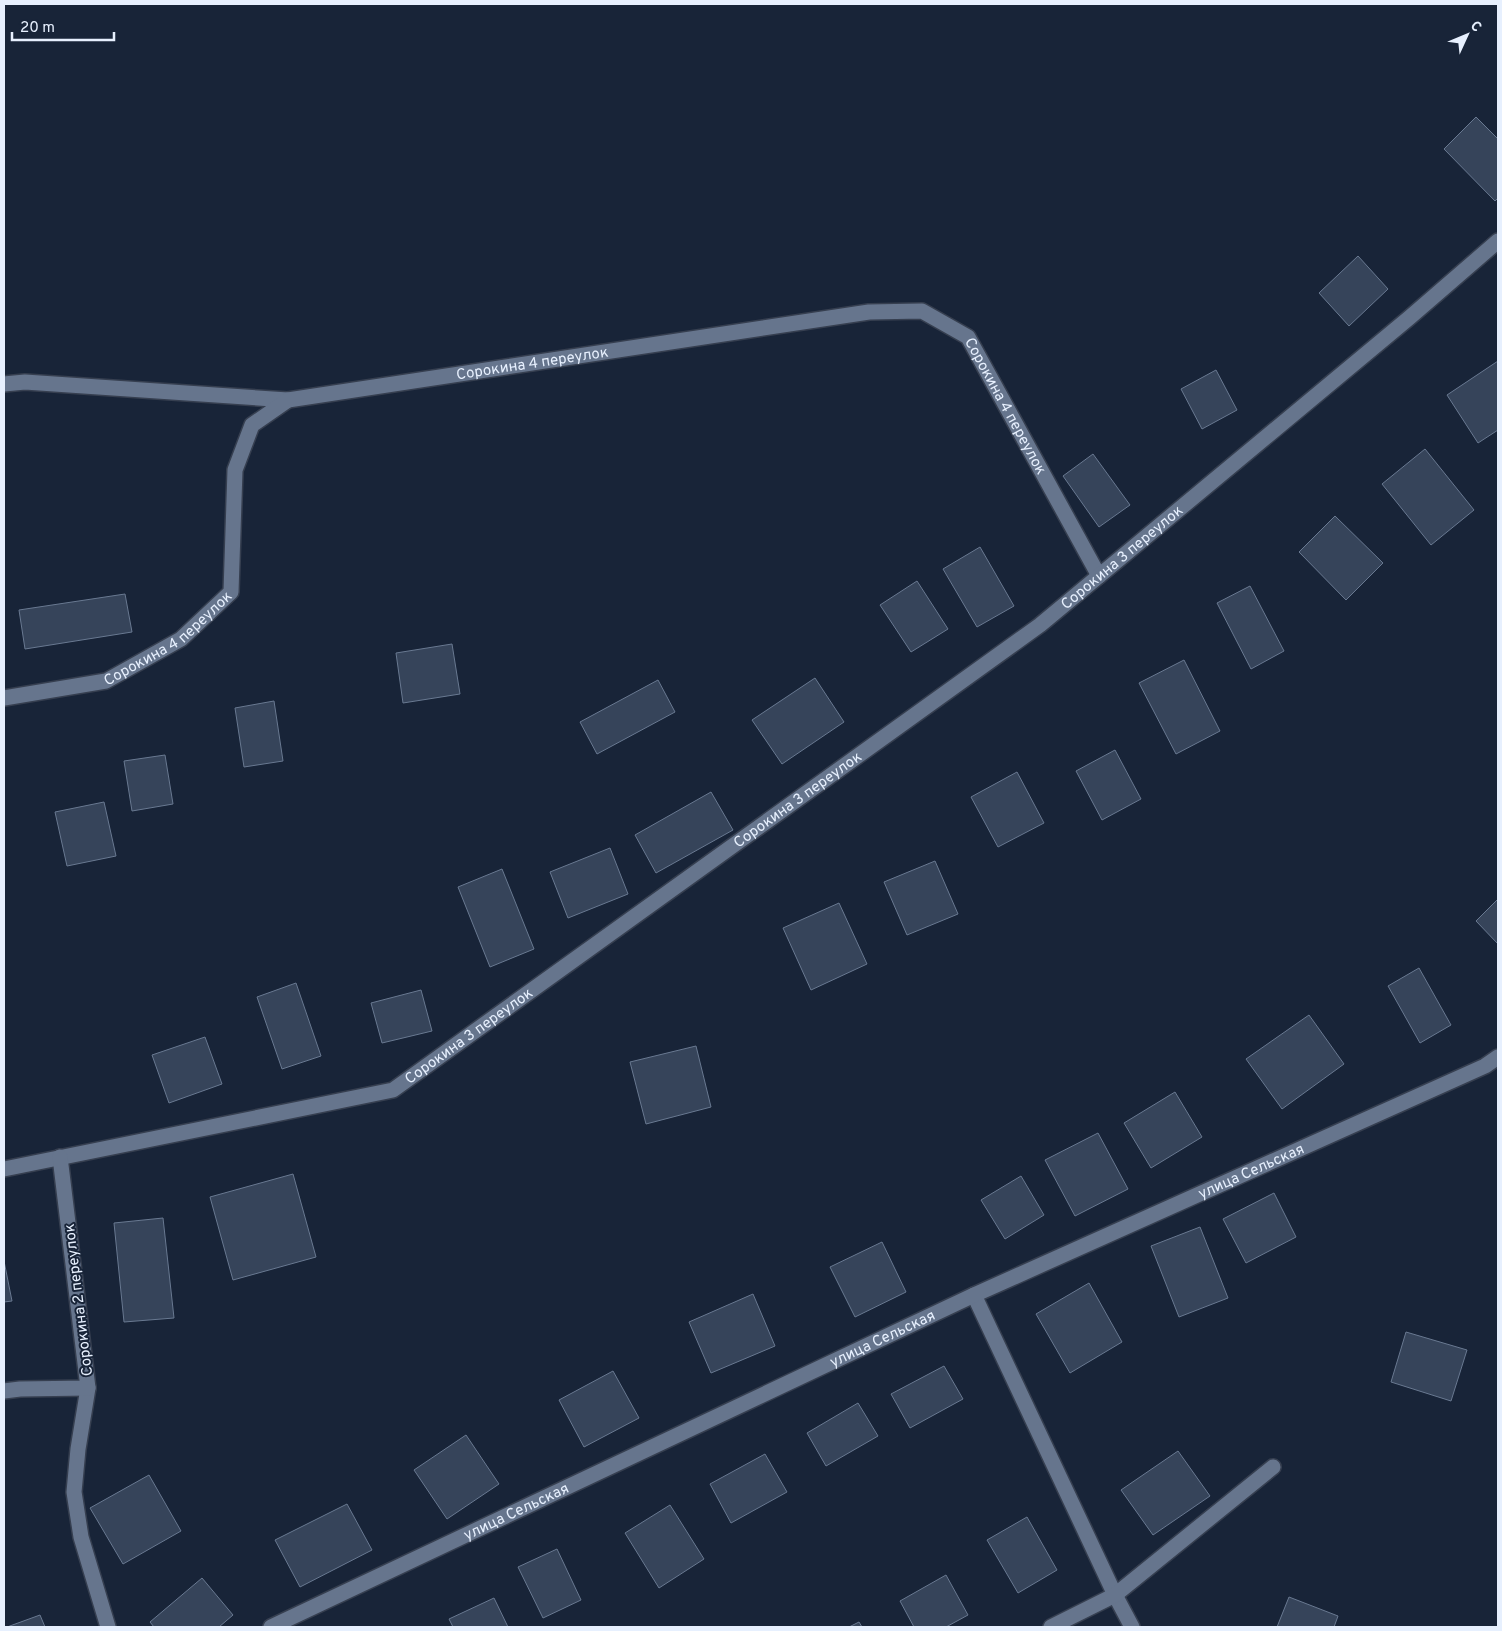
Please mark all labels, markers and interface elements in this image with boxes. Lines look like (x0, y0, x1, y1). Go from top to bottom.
scale bar (12, 10, 115, 42)
north arrow (1442, 10, 1492, 60)
text: С (1466, 18, 1485, 36)
text: 20 m (20, 19, 55, 38)
street label: Сорокина 4 переулок (959, 335, 1050, 479)
street label: Сорокина 4 переулок (455, 344, 610, 385)
street label: Сорокина 3 переулок (1058, 502, 1188, 615)
street label: Сорокина 4 переулок (101, 588, 237, 691)
street label: Сорокина 3 переулок (730, 748, 866, 853)
street label: Сорокина 3 переулок (402, 984, 537, 1089)
street label: улица Сельская (1196, 1140, 1308, 1204)
street label: Сорокина 2 переулок (61, 1223, 98, 1377)
street label: улица Сельская (827, 1307, 939, 1373)
street label: улица Сельская (461, 1480, 572, 1546)

